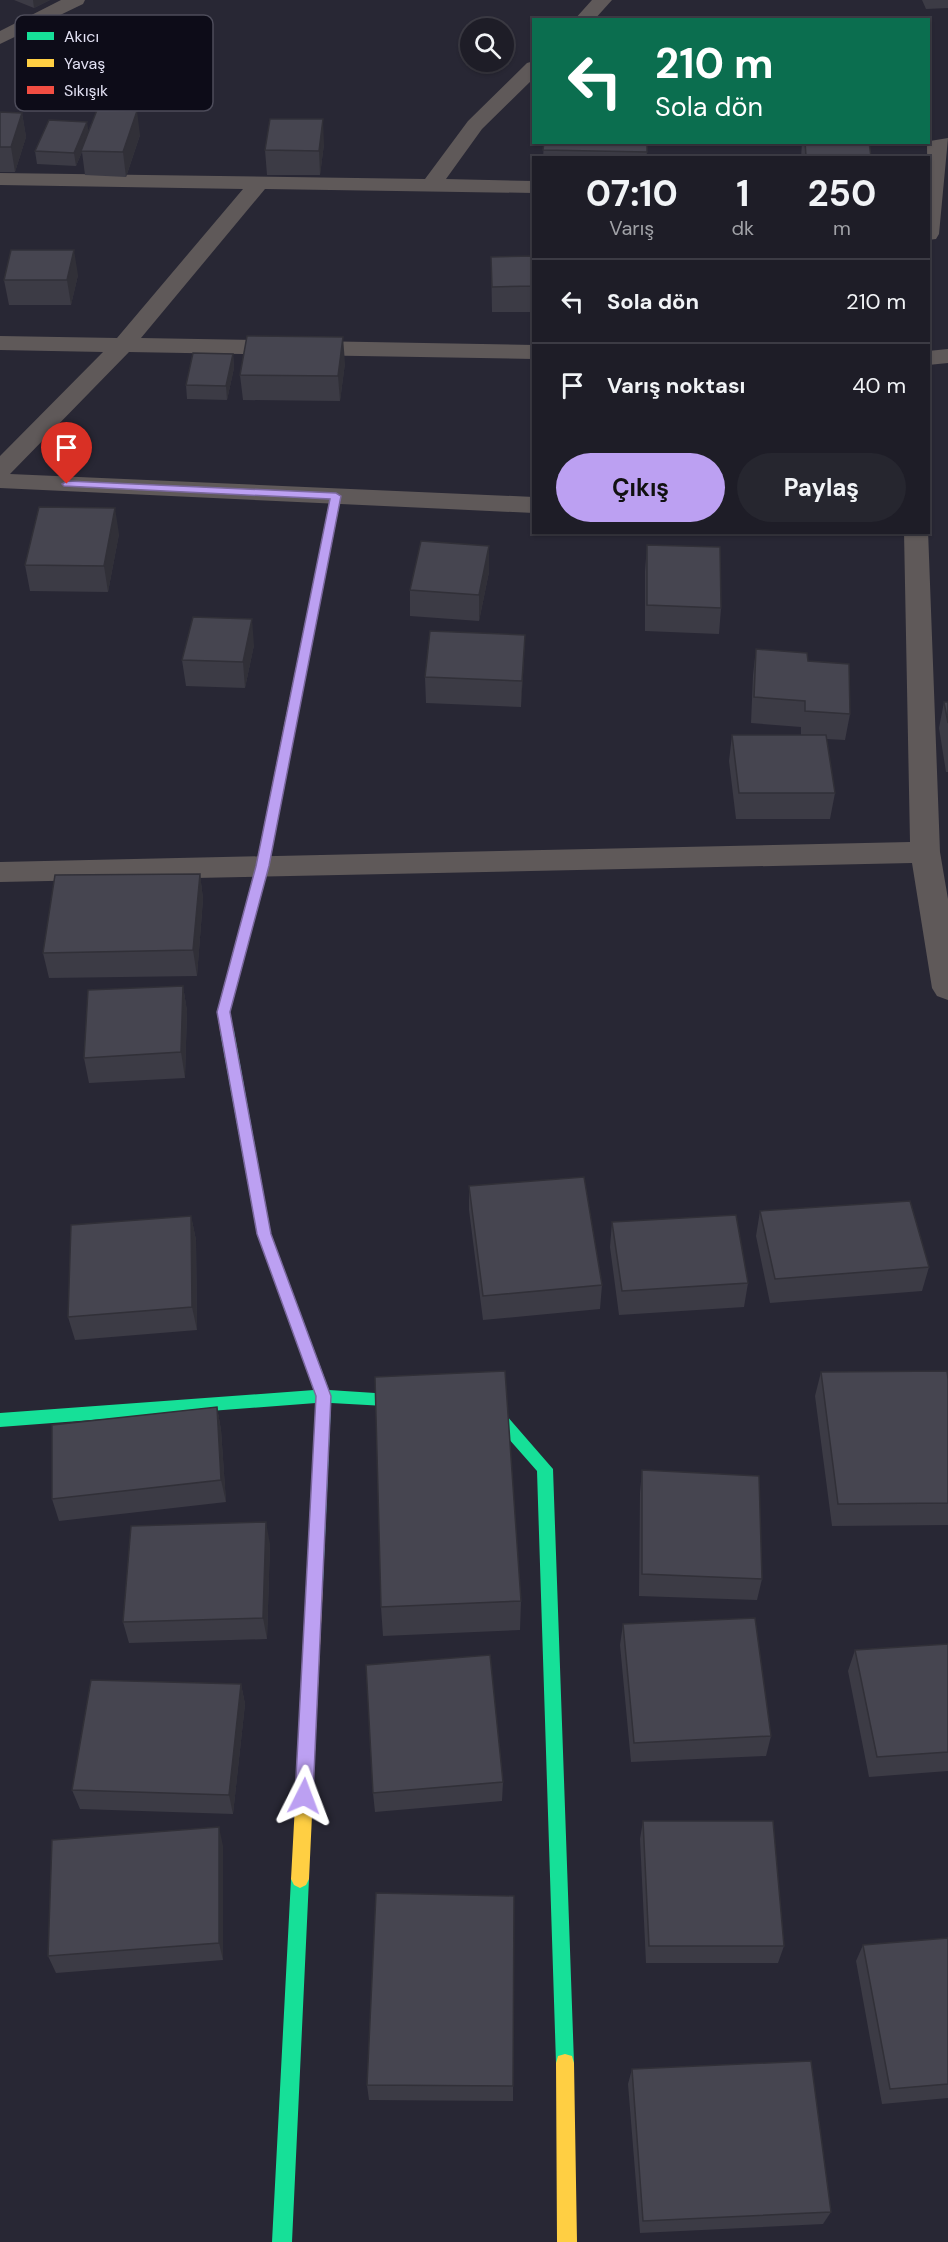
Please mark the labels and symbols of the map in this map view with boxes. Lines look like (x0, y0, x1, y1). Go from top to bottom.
legend (15, 15, 213, 111)
text: Akıcı (64, 26, 99, 47)
text: Yavaş (64, 53, 105, 74)
text: Sıkışık (64, 80, 108, 101)
pin (41, 422, 92, 484)
position arrow (272, 1764, 336, 1828)

